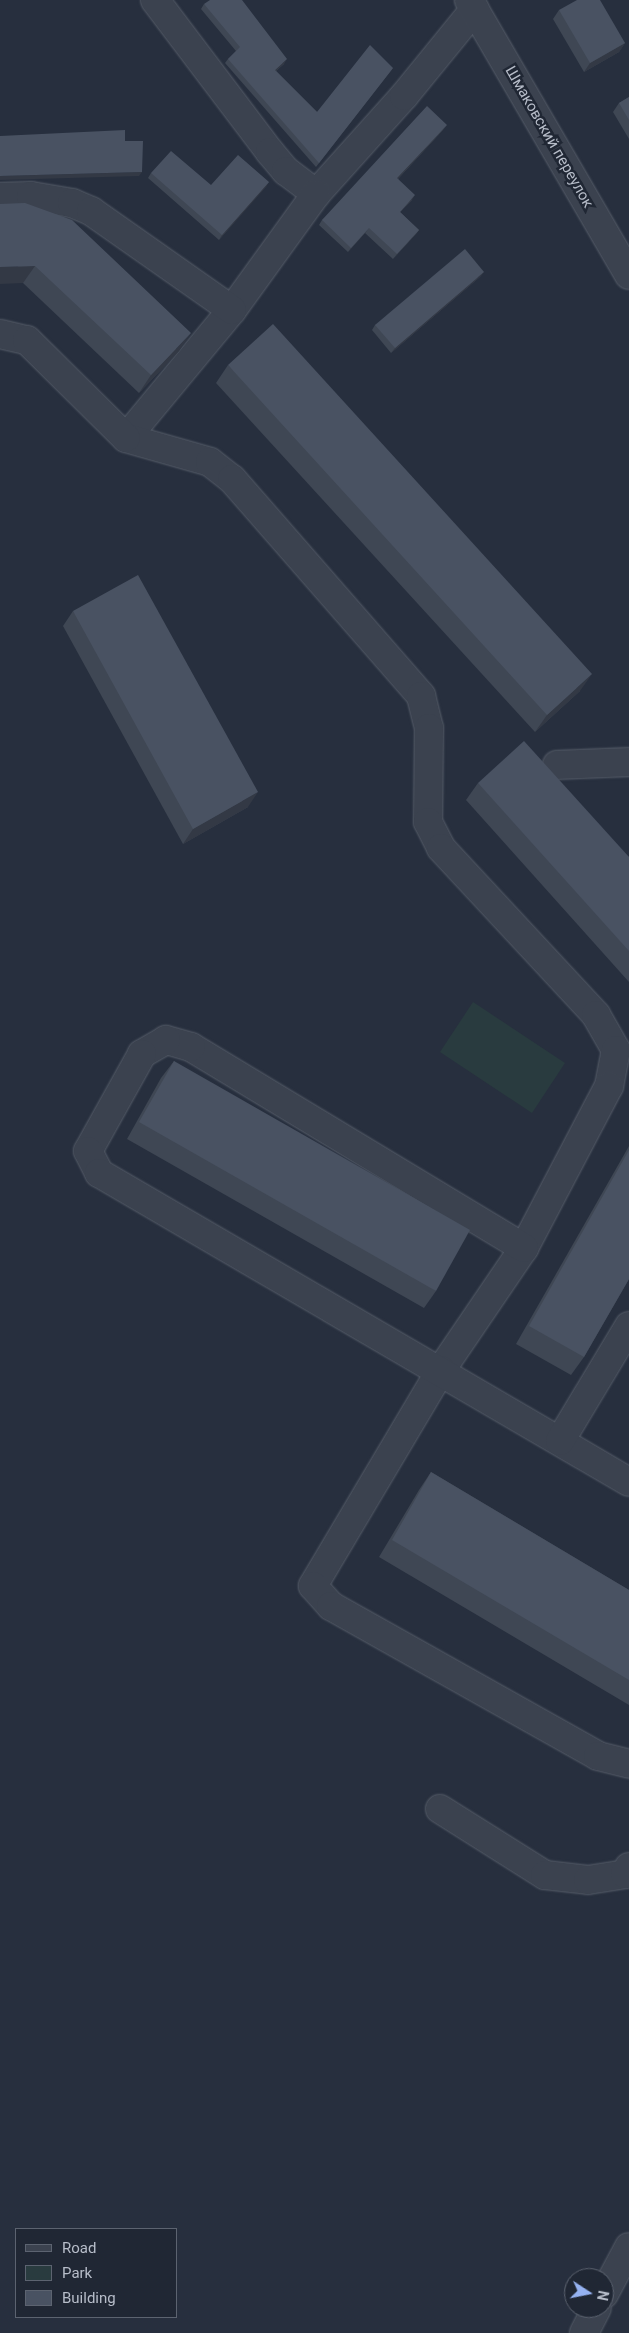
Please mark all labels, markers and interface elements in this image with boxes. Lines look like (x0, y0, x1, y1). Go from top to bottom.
street label: Шмаковский переулок (501, 63, 597, 211)
legend (15, 2228, 178, 2318)
text: Road (62, 2239, 96, 2257)
text: Park (62, 2264, 92, 2282)
north arrow (564, 2268, 614, 2318)
text: Building (62, 2289, 116, 2307)
text: N (594, 2289, 612, 2302)

